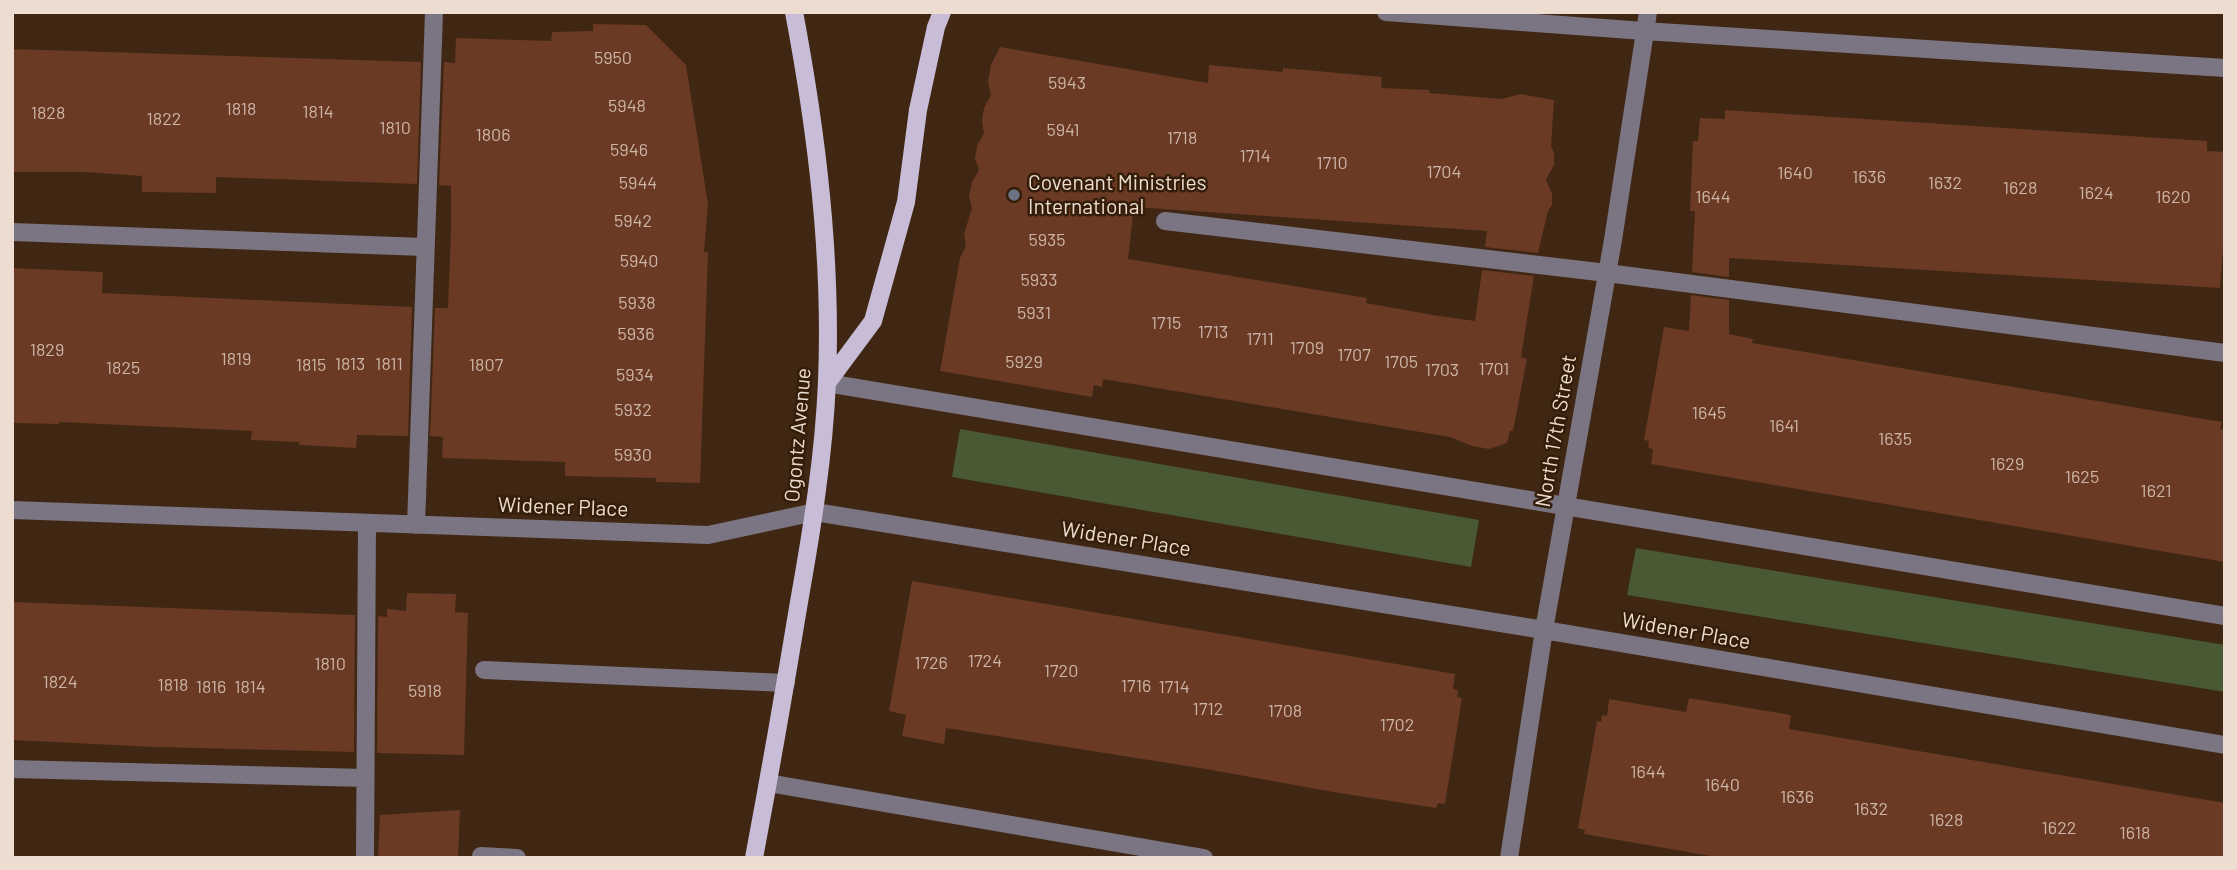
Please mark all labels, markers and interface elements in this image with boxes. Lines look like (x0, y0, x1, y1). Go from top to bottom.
house number: 5950 (594, 47, 632, 69)
house number: 5943 (1048, 72, 1086, 94)
house number: 5948 (608, 95, 646, 117)
house number: 1818 (226, 98, 256, 120)
house number: 1814 (302, 101, 334, 123)
house number: 1828 (31, 102, 65, 124)
house number: 1822 (147, 108, 181, 130)
house number: 1810 (379, 117, 411, 139)
house number: 5941 (1046, 119, 1080, 141)
house number: 1806 (475, 124, 511, 146)
house number: 1718 (1167, 127, 1197, 149)
house number: 5946 (610, 139, 648, 161)
house number: 1714 (1239, 145, 1271, 167)
house number: 1710 (1316, 152, 1348, 174)
house number: 1704 (1427, 161, 1461, 183)
house number: 1640 (1777, 162, 1813, 184)
house number: 1636 (1852, 166, 1886, 188)
place label: Covenant Ministries International (1028, 170, 1207, 220)
house number: 5944 (619, 172, 657, 194)
house number: 1632 (1928, 172, 1962, 194)
house number: 1628 (2003, 177, 2037, 199)
house number: 1624 (2078, 182, 2114, 204)
house number: 1644 (1695, 186, 1731, 208)
house number: 1620 (2155, 186, 2191, 208)
marker: Covenant Ministries International (1006, 187, 1022, 203)
house number: 5942 (614, 210, 652, 232)
house number: 5935 (1028, 229, 1066, 251)
house number: 5940 (620, 250, 658, 272)
house number: 5933 (1020, 269, 1058, 291)
house number: 5938 (618, 292, 656, 314)
house number: 5931 (1017, 302, 1051, 324)
house number: 1715 (1151, 312, 1181, 334)
house number: 1713 (1198, 321, 1228, 343)
house number: 5936 (617, 323, 655, 345)
house number: 1711 (1246, 328, 1274, 350)
house number: 1709 (1290, 337, 1324, 359)
house number: 1829 (30, 339, 64, 361)
house number: 1707 (1337, 344, 1371, 366)
house number: 1819 (221, 348, 251, 370)
house number: 5929 (1005, 351, 1043, 373)
house number: 1705 (1384, 351, 1418, 373)
house number: 1813 (335, 353, 365, 375)
house number: 1811 (375, 353, 403, 375)
street label: North 17th Street (1530, 353, 1582, 509)
house number: 1815 (296, 354, 326, 376)
house number: 1807 (469, 354, 503, 376)
house number: 1825 (106, 357, 140, 379)
house number: 1701 (1479, 358, 1509, 380)
house number: 1703 (1425, 359, 1459, 381)
house number: 5934 (616, 364, 654, 386)
street label: Ogontz Avenue (780, 367, 816, 503)
house number: 5932 (614, 399, 652, 421)
house number: 1645 (1692, 402, 1726, 424)
house number: 1641 (1769, 415, 1799, 437)
house number: 1635 (1878, 428, 1912, 450)
house number: 5930 (614, 444, 652, 466)
house number: 1629 (1990, 453, 2024, 475)
house number: 1625 (2065, 466, 2099, 488)
house number: 1621 (2140, 480, 2172, 502)
street label: Widener Place (497, 492, 629, 522)
street label: Widener Place (1059, 516, 1193, 562)
street label: Widener Place (1619, 607, 1753, 655)
house number: 1724 (968, 650, 1002, 672)
house number: 1726 (914, 652, 948, 674)
house number: 1810 (314, 653, 346, 675)
house number: 1720 (1044, 660, 1078, 682)
house number: 1824 (42, 671, 78, 693)
house number: 1818 (158, 674, 188, 696)
house number: 1716 (1121, 675, 1151, 697)
house number: 1816 (196, 676, 226, 698)
house number: 1814 (234, 676, 266, 698)
house number: 1714 (1158, 676, 1190, 698)
house number: 5918 (408, 680, 442, 702)
house number: 1712 (1193, 698, 1223, 720)
house number: 1708 (1268, 700, 1302, 722)
house number: 1702 (1380, 714, 1414, 736)
house number: 1644 (1630, 761, 1666, 783)
house number: 1640 (1704, 774, 1740, 796)
house number: 1636 (1780, 786, 1814, 808)
house number: 1632 (1854, 798, 1888, 820)
house number: 1628 (1929, 809, 1963, 831)
house number: 1622 (2042, 817, 2076, 839)
house number: 1618 (2120, 822, 2150, 844)

